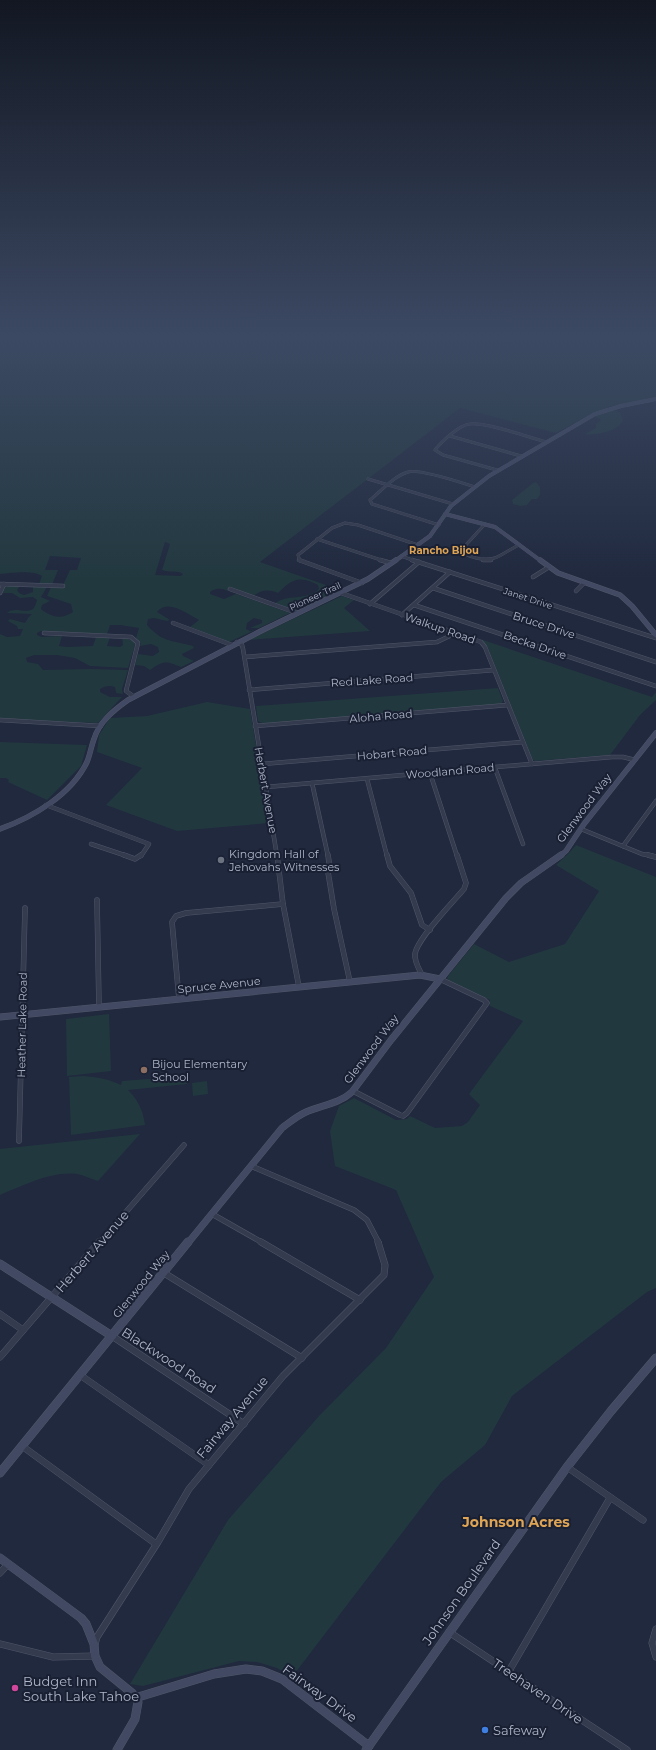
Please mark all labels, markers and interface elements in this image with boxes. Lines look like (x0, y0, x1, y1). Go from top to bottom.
district label: Rancho Bijou (409, 544, 479, 557)
street label: Pioneer Trail (287, 579, 343, 613)
street label: Janet Drive (501, 585, 554, 611)
street label: Bruce Drive (511, 608, 577, 642)
street label: Walkup Road (403, 609, 477, 647)
street label: Becka Drive (502, 628, 569, 662)
street label: Red Lake Road (330, 670, 414, 690)
street label: Aloha Road (349, 706, 413, 726)
street label: Hobart Road (356, 743, 428, 763)
street label: Herbert Avenue (252, 746, 281, 835)
street label: Woodland Road (405, 760, 495, 782)
street label: Glenwood Way (553, 771, 615, 845)
place label: Kingdom Hall of Jehovahs Witnesses (228, 847, 340, 874)
marker: Kingdom Hall of Jehovahs Witnesses (216, 855, 226, 865)
street label: Heather Lake Road (14, 972, 30, 1078)
street label: Spruce Avenue (177, 974, 261, 996)
street label: Glenwood Way (340, 1012, 402, 1086)
place label: Bijou Elementary School (152, 1057, 247, 1084)
marker: Bijou Elementary School (139, 1065, 149, 1075)
street label: Herbert Avenue (52, 1207, 132, 1295)
street label: Glenwood Way (109, 1247, 173, 1321)
street label: Blackwood Road (119, 1324, 219, 1396)
street label: Fairway Avenue (193, 1372, 271, 1461)
district label: Johnson Acres (461, 1513, 570, 1531)
street label: Johnson Boulevard (418, 1536, 503, 1649)
street label: Treehaven Drive (490, 1655, 586, 1727)
street label: Fairway Drive (280, 1661, 360, 1725)
place label: Budget Inn South Lake Tahoe (23, 1673, 139, 1704)
marker: Budget Inn South Lake Tahoe (10, 1683, 20, 1693)
place label: Safeway (493, 1722, 547, 1738)
marker: Safeway (480, 1725, 490, 1735)

